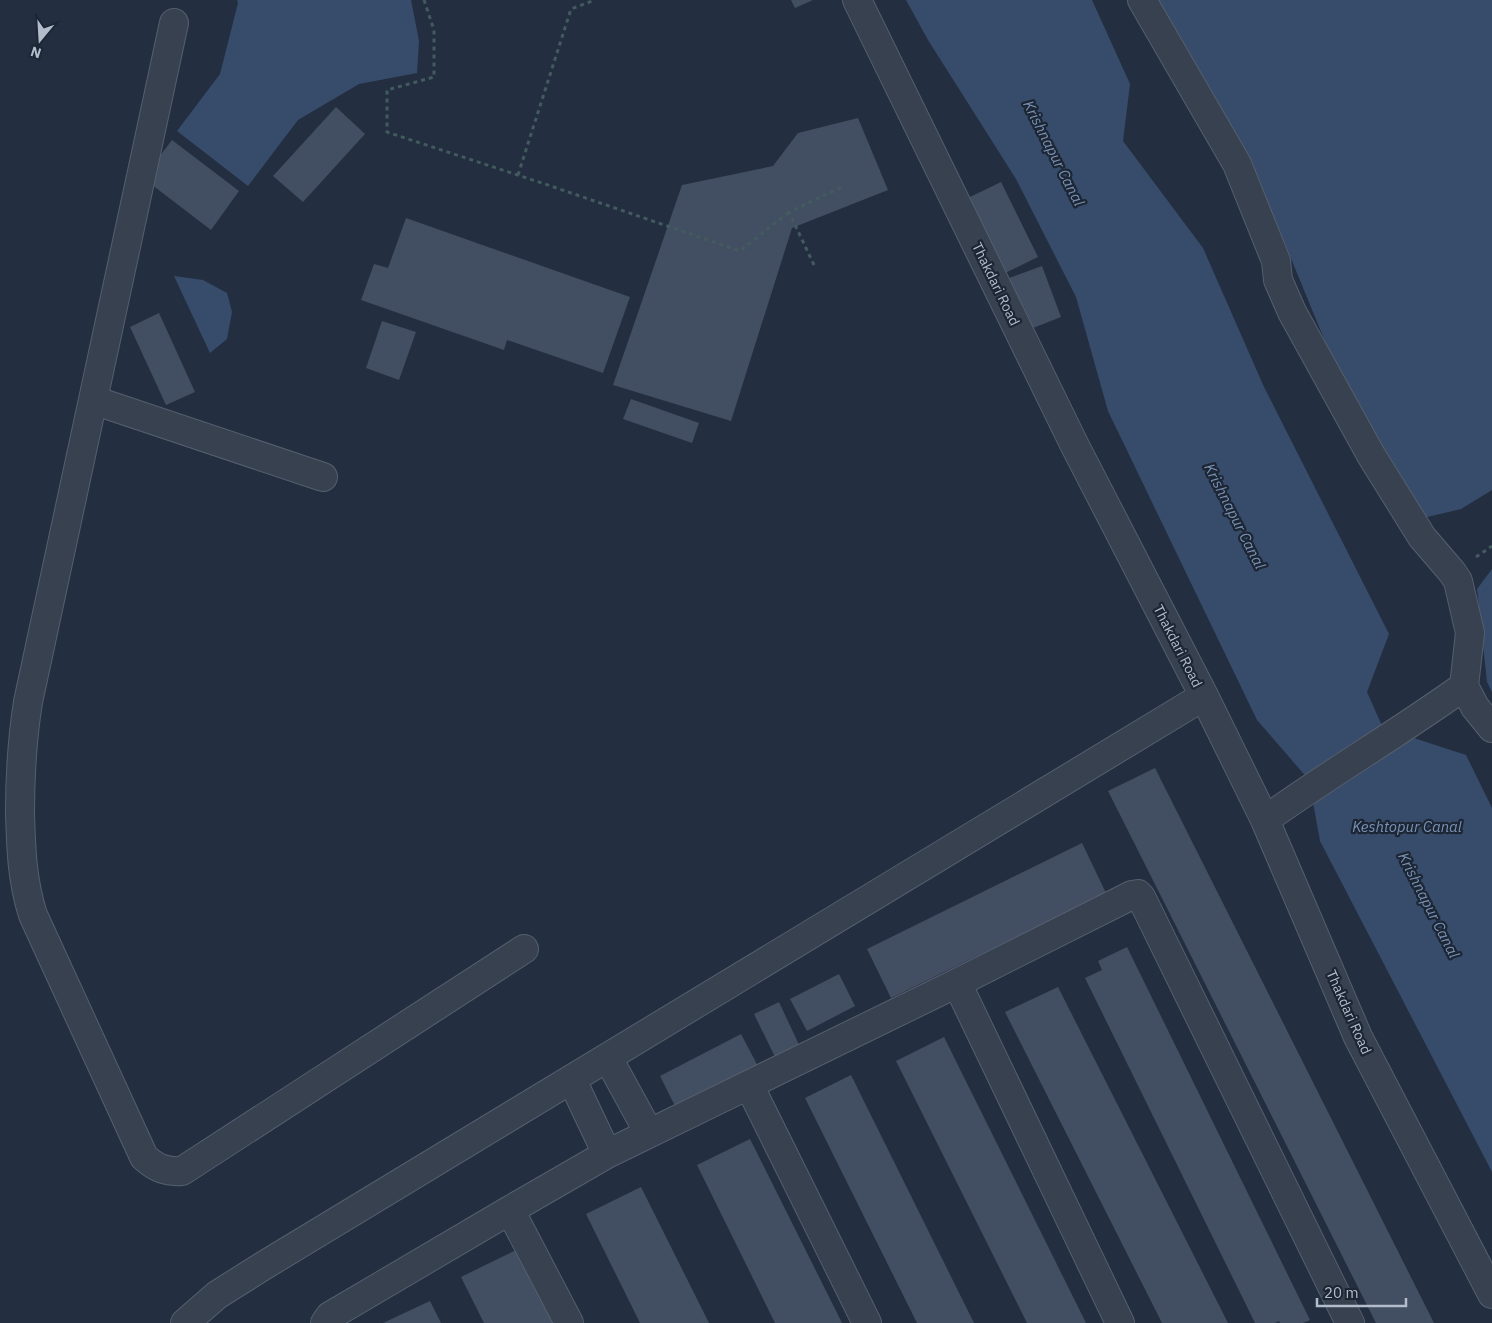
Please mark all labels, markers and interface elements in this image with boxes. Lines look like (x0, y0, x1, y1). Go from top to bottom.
north arrow (15, 15, 65, 65)
text: N (28, 42, 44, 62)
water label: Krishnapur Canal (1019, 97, 1089, 209)
street label: Thakdari Road (968, 239, 1024, 329)
water label: Krishnapur Canal (1200, 460, 1270, 572)
street label: Thakdari Road (1149, 602, 1207, 690)
water label: Keshtopur Canal (1352, 817, 1462, 836)
water label: Krishnapur Canal (1394, 849, 1464, 961)
street label: Thakdari Road (1322, 967, 1376, 1057)
scale bar (1317, 1276, 1406, 1308)
text: 20 m (1324, 1283, 1359, 1302)

